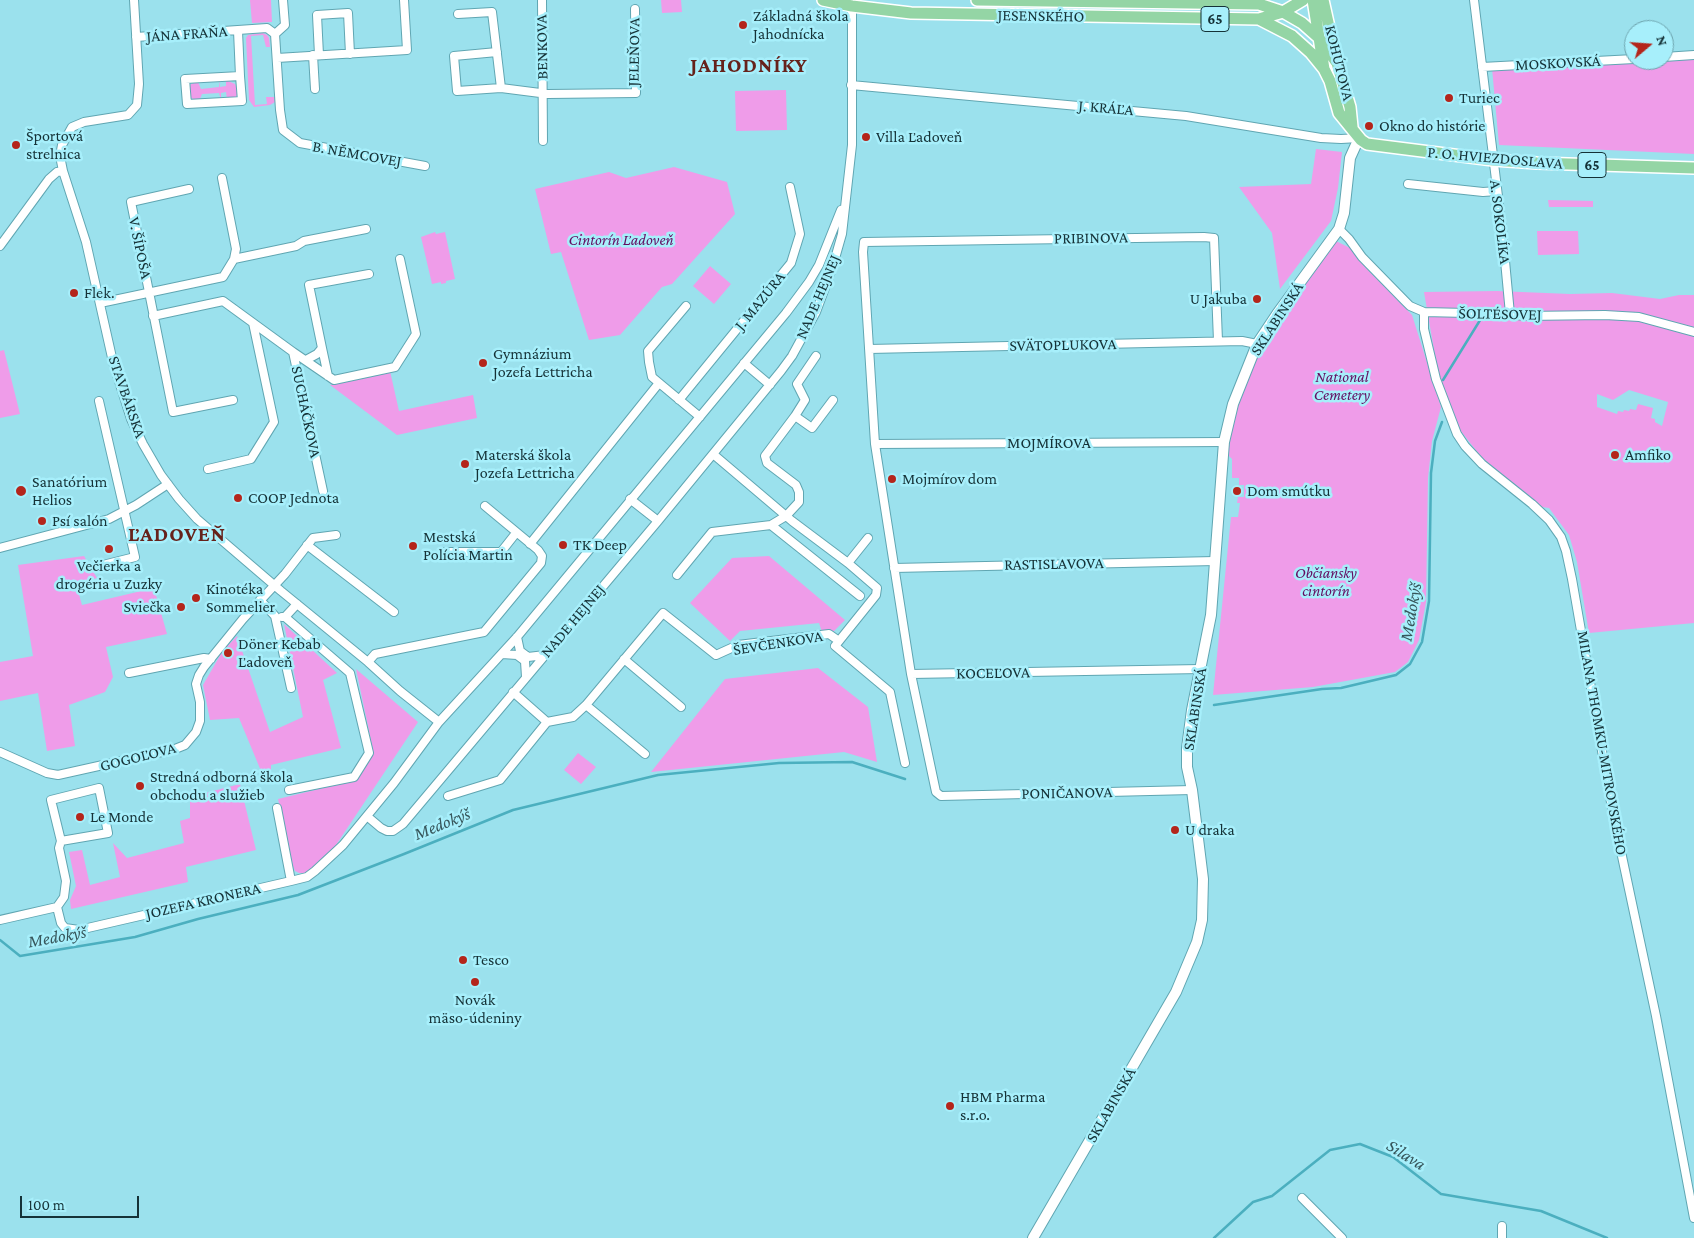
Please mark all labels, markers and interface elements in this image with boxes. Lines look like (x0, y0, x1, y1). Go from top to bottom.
place label: Základná škola Jahodnícka (753, 6, 849, 44)
street label: JESENSKÉHO (997, 6, 1085, 26)
road number: 65 (1201, 6, 1229, 32)
street label: BENKOVA (532, 14, 552, 80)
street label: JELEŇOVA (624, 17, 644, 87)
marker: Základná škola Jahodnícka (737, 19, 749, 31)
north arrow (1624, 20, 1674, 70)
street label: JÁNA FRAŇA (146, 22, 228, 46)
street label: KOHÚTOVA (1320, 23, 1358, 103)
text: N (1653, 34, 1671, 48)
street label: MOSKOVSKÁ (1515, 51, 1601, 75)
district label: JAHODNÍKY (689, 53, 809, 79)
place label: Turiec (1459, 88, 1500, 108)
marker: Turiec (1443, 92, 1455, 104)
street label: J. KRÁĽA (1078, 96, 1134, 120)
place label: Okno do histórie (1379, 116, 1485, 136)
marker: Okno do histórie (1363, 120, 1375, 132)
place label: Športová strelnica (26, 126, 83, 164)
place label: Villa Ľadoveň (876, 127, 962, 147)
marker: Villa Ľadoveň (860, 131, 872, 143)
street label: B. NĚMCOVEJ (311, 137, 403, 171)
marker: Športová strelnica (10, 139, 22, 151)
street label: P. O. HVIEZDOSLAVA (1426, 143, 1564, 173)
road number: 65 (1578, 152, 1606, 178)
street label: A. SOKOLÍKA (1485, 179, 1515, 265)
street label: V. ŠÍPOŠA (124, 215, 156, 281)
street label: PRIBINOVA (1054, 228, 1128, 248)
park label: Cintorín Ľadoveň (568, 230, 674, 250)
street label: NADE HEJNEJ (792, 252, 844, 342)
street label: J. MAZÚRA (731, 268, 789, 334)
street label: SKLABINSKÁ (1246, 279, 1308, 359)
place label: Flek. (84, 283, 115, 303)
marker: Flek. (68, 287, 80, 299)
place label: U Jakuba (1190, 289, 1247, 309)
marker: U Jakuba (1251, 293, 1263, 305)
street label: ŠOLTÉSOVEJ (1458, 304, 1542, 324)
street label: SVÄTOPLUKOVA (1009, 334, 1117, 356)
place label: Gymnázium Jozefa Lettricha (493, 344, 593, 382)
street label: STAVBÁRSKA (104, 353, 150, 441)
marker: Gymnázium Jozefa Lettricha (477, 357, 489, 369)
street label: SUCHÁČKOVA (287, 364, 325, 460)
park label: National Cemetery (1314, 367, 1370, 405)
street label: MOJMÍROVA (1007, 433, 1091, 453)
place label: Materská škola Jozefa Lettricha (475, 445, 575, 483)
place label: Amfiko (1625, 445, 1671, 465)
marker: Amfiko (1609, 449, 1621, 461)
marker: Materská škola Jozefa Lettricha (459, 458, 471, 470)
place label: Mojmírov dom (902, 469, 997, 489)
place label: Sanatórium Helios (32, 472, 107, 510)
marker: Mojmírov dom (886, 473, 898, 485)
place label: Dom smútku (1247, 481, 1330, 501)
marker: Sanatórium Helios (14, 484, 28, 498)
marker: Dom smútku (1231, 485, 1243, 497)
place label: COOP Jednota (248, 488, 339, 508)
marker: COOP Jednota (232, 492, 244, 504)
place label: Psí salón (52, 511, 108, 531)
marker: Psí salón (36, 515, 48, 527)
district label: ĽADOVEŇ (127, 522, 227, 548)
place label: Mestská Polícia Martin (423, 527, 513, 565)
place label: TK Deep (573, 535, 627, 555)
marker: TK Deep (557, 539, 569, 551)
marker: Mestská Polícia Martin (407, 540, 419, 552)
marker: Večierka a drogéria u Zuzky (103, 543, 115, 555)
street label: RASTISLAVOVA (1004, 554, 1104, 574)
place label: Večierka a drogéria u Zuzky (56, 556, 162, 594)
park label: Občiansky cintorín (1295, 563, 1357, 601)
place label: Kinotéka Sommelier (206, 579, 275, 617)
street label: NADE HEJNEJ (537, 580, 609, 662)
water label: Medokýš (1395, 581, 1427, 643)
marker: Kinotéka Sommelier (190, 592, 202, 604)
place label: Sviečka (124, 597, 171, 617)
marker: Sviečka (175, 601, 187, 613)
street label: ŠEVČENKOVA (732, 626, 824, 660)
street label: MILANA THOMKU-MITROVSKÉHO (1573, 629, 1631, 857)
place label: Döner Kebab Ľadoveň (238, 634, 321, 672)
marker: Döner Kebab Ľadoveň (222, 647, 234, 659)
street label: KOCEĽOVA (956, 663, 1030, 683)
street label: SKLABINSKÁ (1179, 666, 1211, 752)
street label: GOGOĽOVA (98, 738, 178, 776)
place label: Stredná odborná škola obchodu a služieb (150, 767, 293, 805)
marker: Stredná odborná škola obchodu a služieb (134, 780, 146, 792)
street label: PONIČANOVA (1021, 783, 1113, 803)
water label: Medokýš (411, 803, 473, 845)
place label: Le Monde (90, 807, 153, 827)
marker: Le Monde (74, 811, 86, 823)
place label: U draka (1185, 820, 1235, 840)
marker: U draka (1169, 824, 1181, 836)
street label: JOZEFA KRONERA (144, 878, 262, 924)
water label: Medokýš (26, 921, 88, 953)
place label: Tesco (473, 950, 509, 970)
marker: Tesco (457, 954, 469, 966)
marker: Novák mäso-údeniny (469, 976, 481, 988)
place label: Novák mäso-údeniny (428, 990, 522, 1028)
street label: SKLABINSKÁ (1082, 1064, 1140, 1146)
place label: HBM Pharma s.r.o. (960, 1087, 1046, 1125)
marker: HBM Pharma s.r.o. (944, 1100, 956, 1112)
water label: Silava (1382, 1135, 1430, 1175)
scale bar (22, 1186, 141, 1218)
text: 100 m (28, 1197, 65, 1213)

